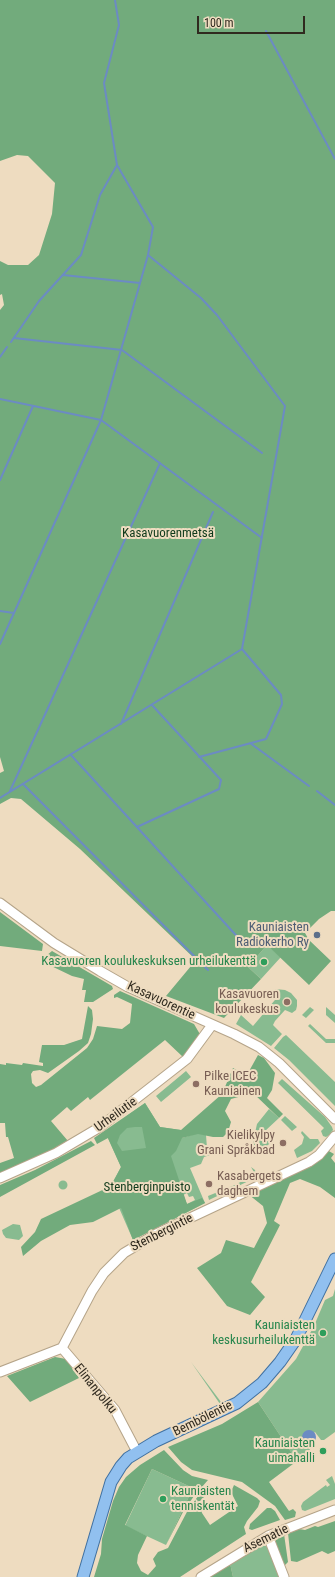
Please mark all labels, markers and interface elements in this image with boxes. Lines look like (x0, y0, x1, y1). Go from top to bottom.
scale bar (199, 8, 307, 34)
text: 100 m (204, 16, 234, 30)
park label: Kasavuorenmetsä (122, 526, 214, 542)
place label: Kauniaisten Radiokerho Ry (236, 920, 309, 951)
marker: Kauniaisten Radiokerho Ry (312, 930, 322, 940)
place label: Kasavuoren koulukeskuksen urheilukenttä (41, 954, 256, 970)
marker: Kasavuoren koulukeskuksen urheilukenttä (259, 957, 269, 967)
street label: Kasavuorentie (125, 979, 197, 1023)
place label: Kasavuoren koulukeskus (215, 987, 279, 1018)
marker: Kasavuoren koulukeskus (282, 997, 292, 1007)
place label: Pilke ICEC Kauniainen (204, 1069, 261, 1100)
marker: Pilke ICEC Kauniainen (191, 1079, 201, 1089)
street label: Urheilutie (92, 1094, 140, 1136)
place label: Kielikylpy Grani Språkbad (197, 1128, 275, 1159)
marker: Kielikylpy Grani Språkbad (278, 1138, 288, 1148)
place label: Kasabergets daghem (217, 1169, 281, 1200)
marker: Kasabergets daghem (204, 1179, 214, 1189)
park label: Stenberginpuisto (104, 1180, 190, 1196)
street label: Stenbergintie (128, 1211, 196, 1255)
place label: Kauniaisten keskusurheilukenttä (212, 1318, 315, 1349)
marker: Kauniaisten keskusurheilukenttä (318, 1328, 328, 1338)
street label: Elinanpolku (70, 1361, 120, 1417)
street label: Bembölentie (171, 1398, 235, 1440)
place label: Kauniaisten uimahalli (255, 1436, 315, 1467)
marker: Kauniaisten uimahalli (318, 1446, 328, 1456)
place label: Kauniaisten tenniskentät (171, 1484, 234, 1515)
marker: Kauniaisten tenniskentät (158, 1494, 168, 1504)
street label: Asematie (241, 1521, 291, 1557)

